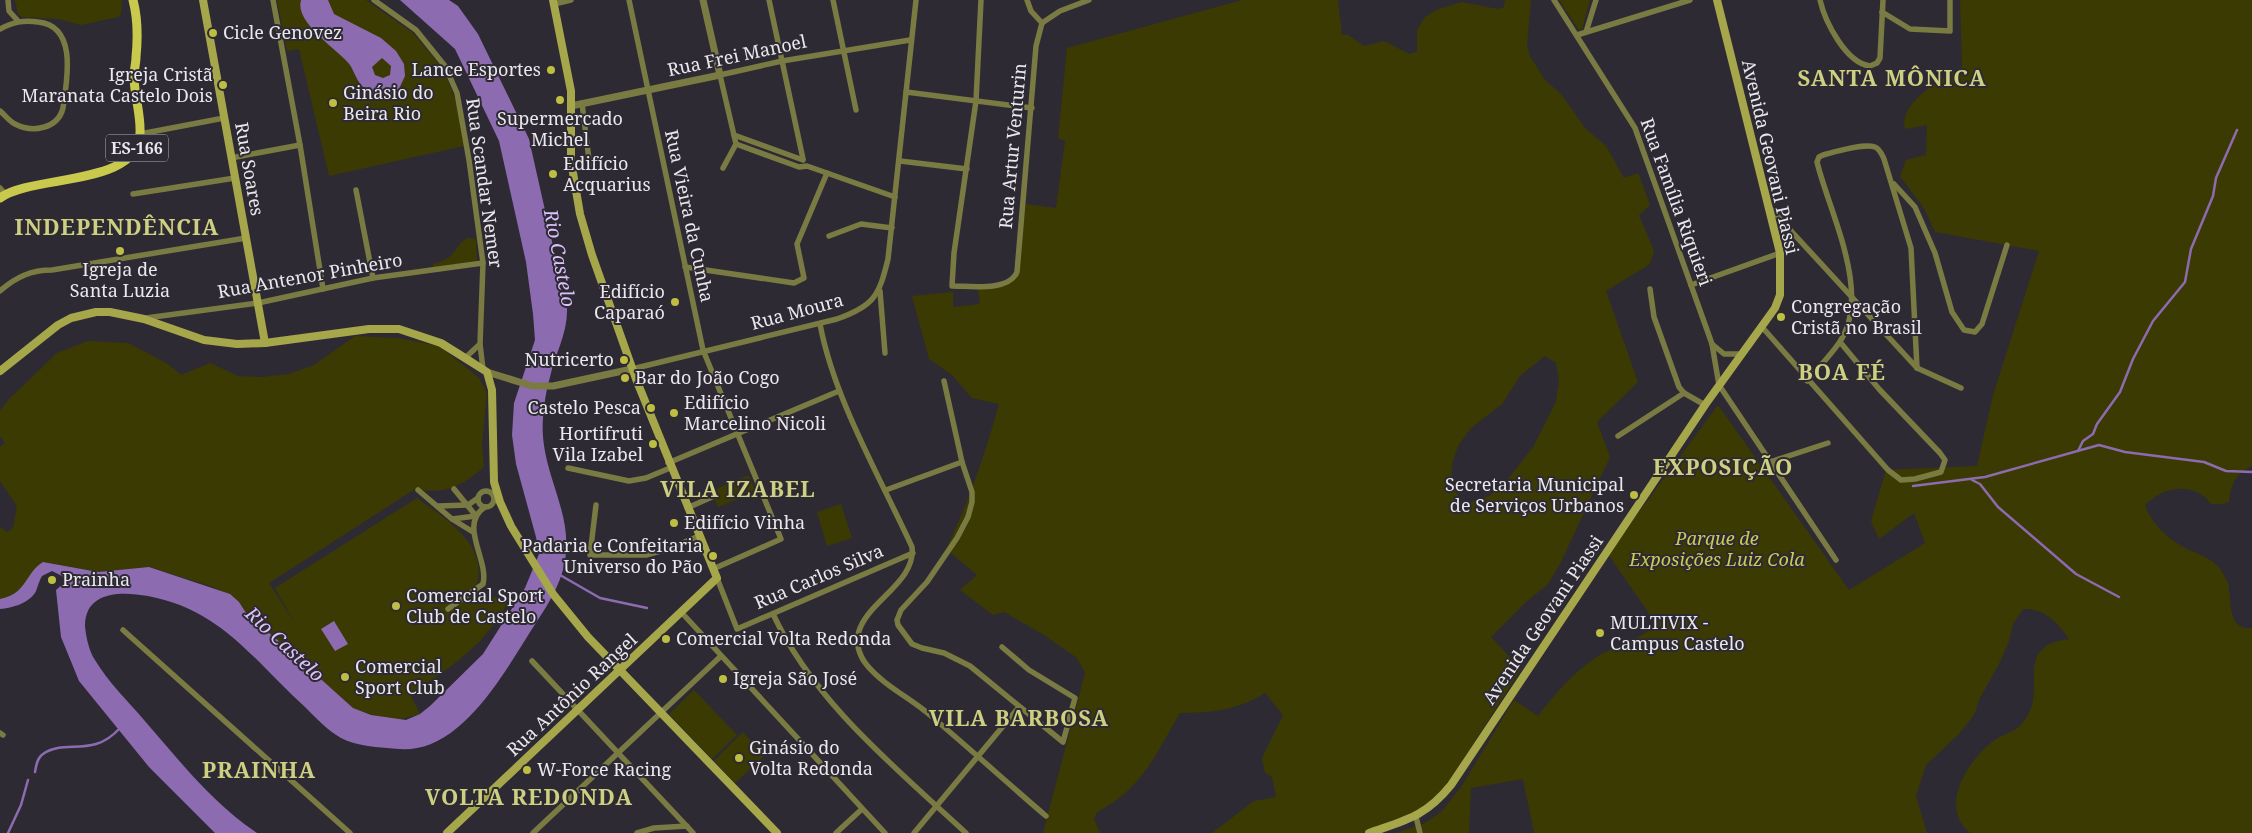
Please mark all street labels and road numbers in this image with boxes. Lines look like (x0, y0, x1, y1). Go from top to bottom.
street label: Rua Frei Manoel (665, 28, 809, 81)
street label: Avenida Geovani Piassi (1737, 57, 1805, 257)
street label: Rua Artur Venturin (993, 62, 1031, 230)
street label: Rua Scandar Nemer (461, 96, 509, 270)
street label: Rua Família Riquieri (1635, 115, 1719, 289)
street label: Rua Soares (230, 120, 270, 217)
street label: Rua Vieira da Cunha (660, 127, 720, 304)
road number: ES-166 (106, 134, 168, 162)
street label: Rua Antenor Pinheiro (215, 247, 404, 303)
street label: Rua Moura (748, 287, 846, 335)
street label: Avenida Geovani Piassi (1477, 530, 1608, 709)
street label: Rua Carlos Silva (750, 538, 887, 614)
street label: Rua Antônio Rangel (501, 627, 642, 761)

